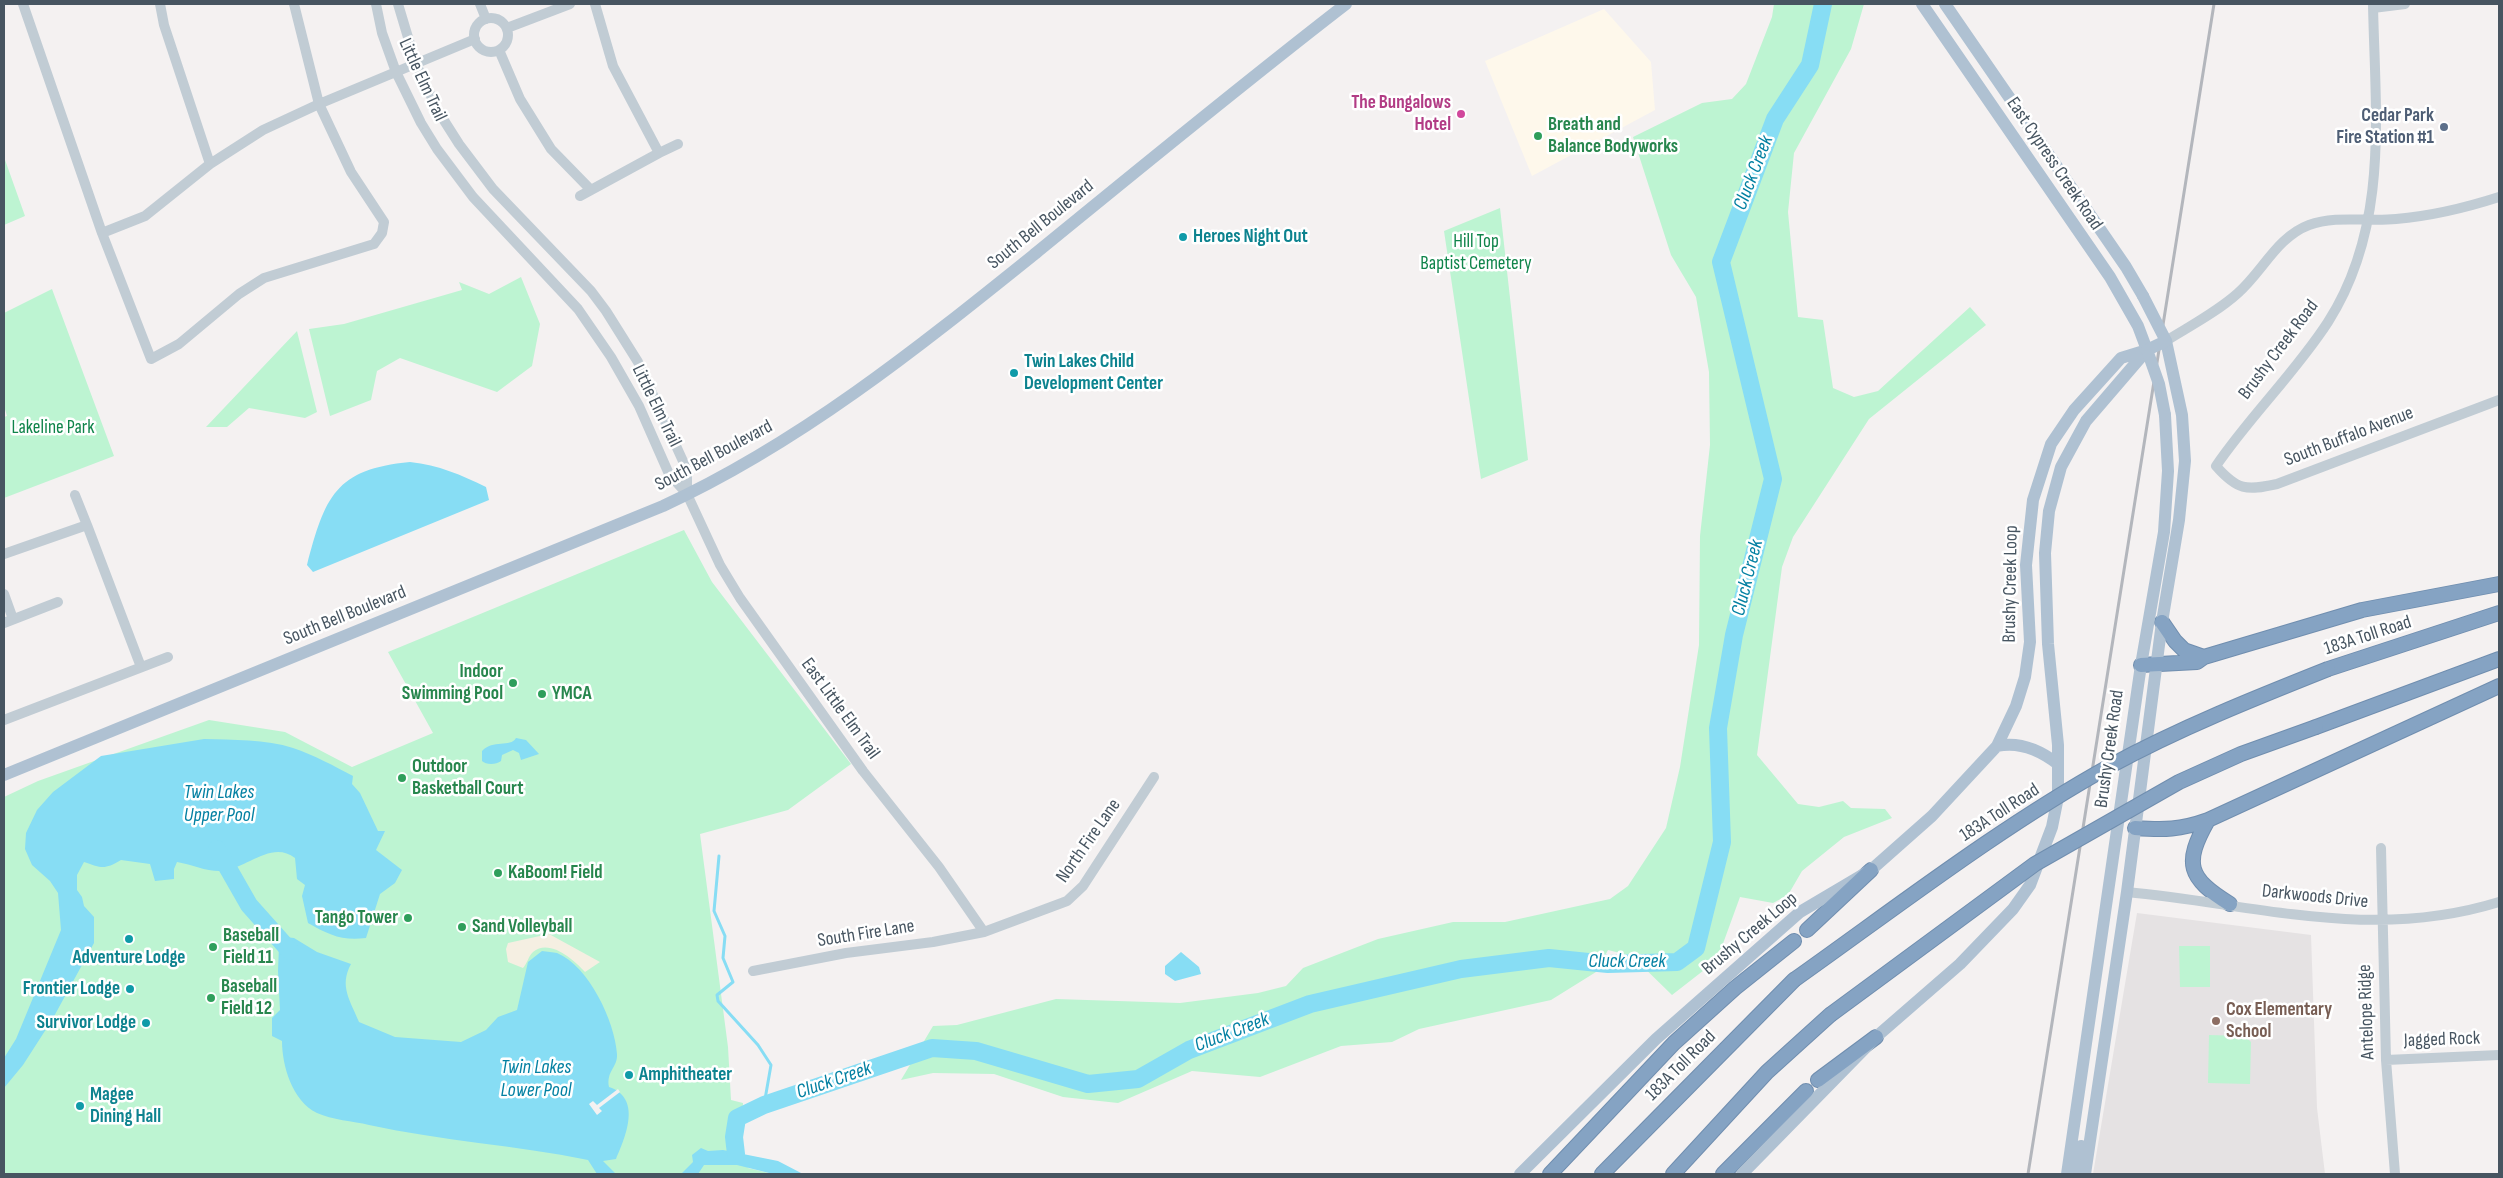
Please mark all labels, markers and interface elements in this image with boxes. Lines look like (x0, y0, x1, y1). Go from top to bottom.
street label: Little Elm Trail (393, 35, 451, 125)
place label: The Bungalows Hotel (1351, 92, 1451, 136)
street label: East Cypress Creek Road (2001, 93, 2107, 235)
place label: Cedar Park Fire Station #1 (2336, 105, 2434, 149)
marker: The Bungalows Hotel (1455, 108, 1467, 120)
place label: Breath and Balance Bodyworks (1548, 114, 1678, 158)
marker: Cedar Park Fire Station #1 (2438, 121, 2450, 133)
marker: Breath and Balance Bodyworks (1532, 130, 1544, 142)
water label: Cluck Creek (1729, 132, 1779, 214)
street label: South Bell Boulevard (983, 175, 1099, 275)
place label: Heroes Night Out (1193, 226, 1308, 248)
marker: Heroes Night Out (1177, 231, 1189, 243)
park label: Hill Top Baptist Cemetery (1420, 231, 1532, 275)
street label: Brushy Creek Road (2234, 296, 2324, 404)
place label: Twin Lakes Child Development Center (1024, 351, 1163, 395)
street label: Little Elm Trail (626, 361, 686, 451)
marker: Twin Lakes Child Development Center (1008, 367, 1020, 379)
street label: South Buffalo Avenue (2281, 402, 2417, 472)
street label: South Bell Boulevard (651, 415, 777, 497)
park label: Lakeline Park (12, 417, 94, 439)
street label: Brushy Creek Loop (1999, 525, 2023, 643)
water label: Cluck Creek (1727, 537, 1769, 619)
street label: South Bell Boulevard (281, 581, 409, 651)
street label: 183A Toll Road (2322, 611, 2414, 661)
street label: East Little Elm Trail (796, 654, 884, 764)
place label: Indoor Swimming Pool (402, 661, 503, 705)
marker: Indoor Swimming Pool (507, 677, 519, 689)
place label: YMCA (552, 683, 591, 705)
marker: YMCA (536, 688, 548, 700)
street label: Brushy Creek Road (2090, 689, 2130, 809)
place label: Outdoor Basketball Court (412, 756, 524, 800)
marker: Outdoor Basketball Court (396, 772, 408, 784)
street label: 183A Toll Road (1956, 779, 2044, 847)
water label: Twin Lakes Upper Pool (184, 781, 254, 828)
street label: North Fire Lane (1052, 795, 1126, 887)
place label: KaBoom! Field (508, 862, 602, 884)
marker: KaBoom! Field (492, 867, 504, 879)
street label: Darkwoods Drive (2261, 880, 2369, 914)
street label: Brushy Creek Loop (1698, 888, 1802, 980)
place label: Tango Tower (315, 907, 398, 929)
marker: Tango Tower (402, 912, 414, 924)
street label: South Fire Lane (816, 915, 916, 953)
place label: Sand Volleyball (472, 916, 572, 938)
marker: Sand Volleyball (456, 921, 468, 933)
place label: Baseball Field 11 (223, 925, 279, 969)
marker: Adventure Lodge (123, 933, 135, 945)
marker: Baseball Field 11 (207, 941, 219, 953)
place label: Adventure Lodge (73, 947, 185, 969)
water label: Cluck Creek (1588, 950, 1666, 974)
street label: Antelope Ridge (2354, 964, 2380, 1060)
place label: Baseball Field 12 (221, 976, 277, 1020)
place label: Frontier Lodge (23, 978, 120, 1000)
marker: Frontier Lodge (124, 983, 136, 995)
marker: Baseball Field 12 (205, 992, 217, 1004)
place label: Cox Elementary School (2226, 999, 2332, 1043)
water label: Cluck Creek (1191, 1008, 1273, 1058)
place label: Survivor Lodge (36, 1012, 136, 1034)
marker: Cox Elementary School (2210, 1015, 2222, 1027)
marker: Survivor Lodge (140, 1017, 152, 1029)
street label: 183A Toll Road (1641, 1026, 1721, 1106)
street label: Jagged Rock (2404, 1027, 2480, 1053)
water label: Twin Lakes Lower Pool (501, 1056, 571, 1103)
water label: Cluck Creek (793, 1057, 875, 1105)
place label: Amphitheater (639, 1064, 732, 1086)
marker: Amphitheater (623, 1069, 635, 1081)
place label: Magee Dining Hall (90, 1084, 161, 1128)
marker: Magee Dining Hall (74, 1100, 86, 1112)

